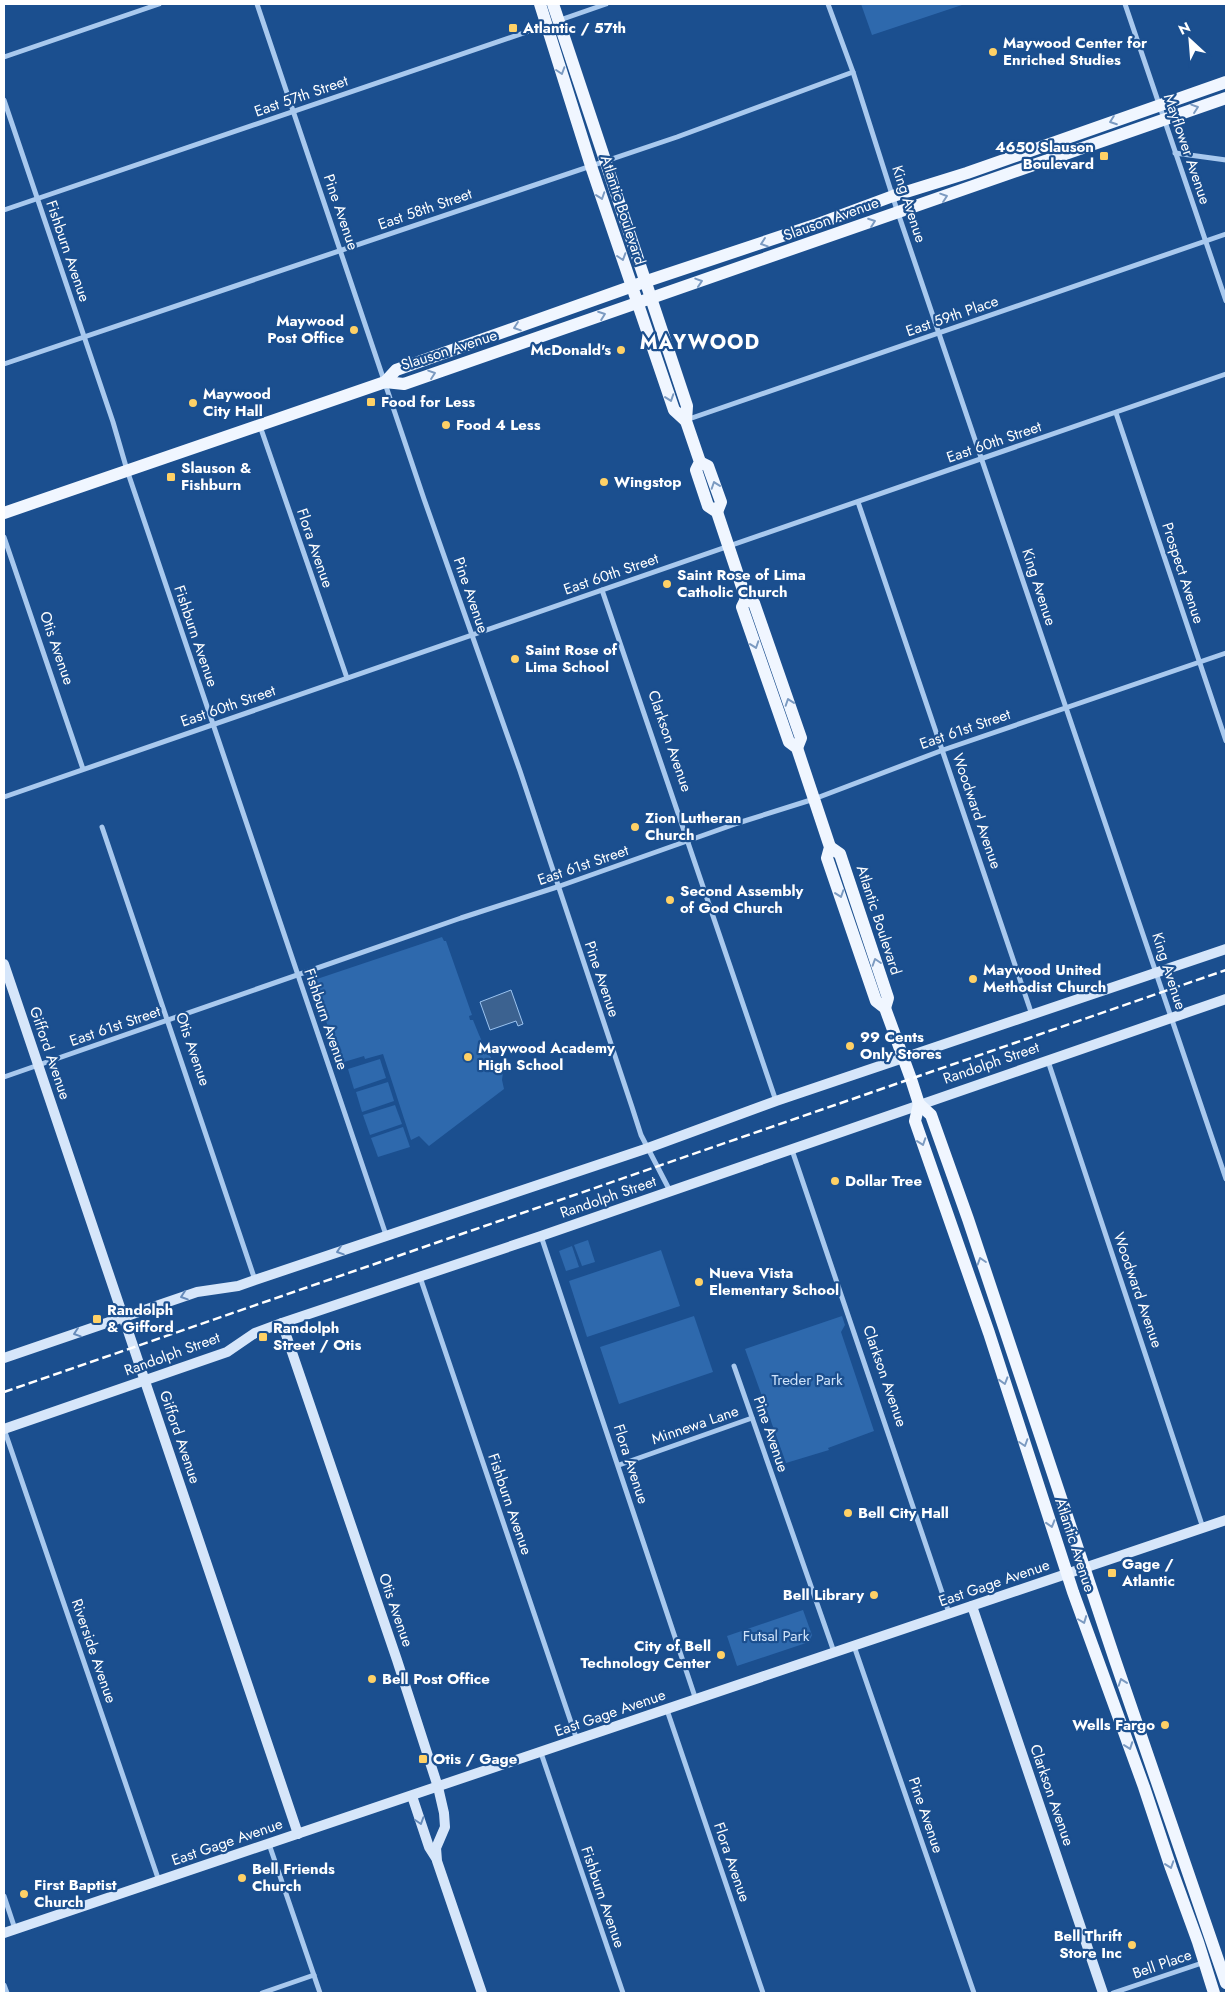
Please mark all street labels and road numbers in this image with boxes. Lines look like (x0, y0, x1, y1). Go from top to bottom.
street label: East 57th Street (251, 70, 351, 122)
street label: Mayflower Avenue (1158, 91, 1216, 208)
street label: Atlantic Boulevard (595, 152, 651, 268)
street label: King Avenue (886, 163, 932, 246)
street label: Pine Avenue (318, 171, 364, 253)
street label: East 58th Street (375, 183, 475, 235)
street label: Slauson Avenue (780, 191, 882, 246)
street label: Fishburn Avenue (40, 197, 96, 305)
street label: East 59th Place (903, 290, 1001, 342)
street label: Slauson Avenue (398, 324, 500, 376)
street label: East 60th Street (944, 415, 1045, 469)
street label: Flora Avenue (291, 505, 339, 591)
street label: Prospect Avenue (1156, 519, 1210, 627)
street label: King Avenue (1016, 546, 1062, 629)
street label: East 60th Street (561, 547, 662, 601)
street label: Pine Avenue (448, 554, 494, 636)
street label: Fishburn Avenue (168, 582, 224, 690)
street label: Otis Avenue (34, 608, 80, 688)
street label: East 60th Street (178, 679, 279, 733)
street label: Clarkson Avenue (642, 687, 698, 795)
street label: East 61st Street (917, 703, 1014, 755)
street label: Woodward Avenue (947, 750, 1007, 872)
street label: East 61st Street (535, 839, 632, 891)
street label: Atlantic Boulevard (851, 862, 907, 978)
street label: King Avenue (1146, 930, 1192, 1013)
street label: Pine Avenue (579, 938, 625, 1020)
street label: Fishburn Avenue (298, 965, 354, 1073)
street label: East 61st Street (67, 1000, 164, 1052)
street label: Gifford Avenue (24, 1003, 76, 1103)
street label: Otis Avenue (170, 1009, 216, 1089)
street label: Randolph Street (940, 1036, 1042, 1090)
street label: Randolph Street (557, 1170, 659, 1224)
street label: Woodward Avenue (1108, 1229, 1168, 1351)
street label: Clarkson Avenue (857, 1322, 913, 1430)
street label: Randolph Street (121, 1326, 223, 1382)
street label: Gifford Avenue (154, 1387, 206, 1487)
street label: Pine Avenue (748, 1393, 794, 1475)
street label: Minnewa Lane (649, 1400, 742, 1450)
street label: Flora Avenue (608, 1421, 654, 1507)
street label: Fishburn Avenue (482, 1450, 538, 1558)
street label: Atlantic Avenue (1049, 1495, 1101, 1595)
street label: East Gage Avenue (936, 1554, 1053, 1612)
street label: Otis Avenue (373, 1570, 419, 1650)
street label: Riverside Avenue (66, 1596, 122, 1706)
street label: East Gage Avenue (552, 1684, 669, 1742)
street label: Clarkson Avenue (1024, 1741, 1080, 1849)
street label: Pine Avenue (903, 1774, 949, 1856)
street label: East Gage Avenue (169, 1813, 286, 1871)
street label: Flora Avenue (708, 1819, 756, 1905)
street label: Fishburn Avenue (575, 1843, 631, 1951)
street label: Bell Place (1129, 1944, 1195, 1984)

